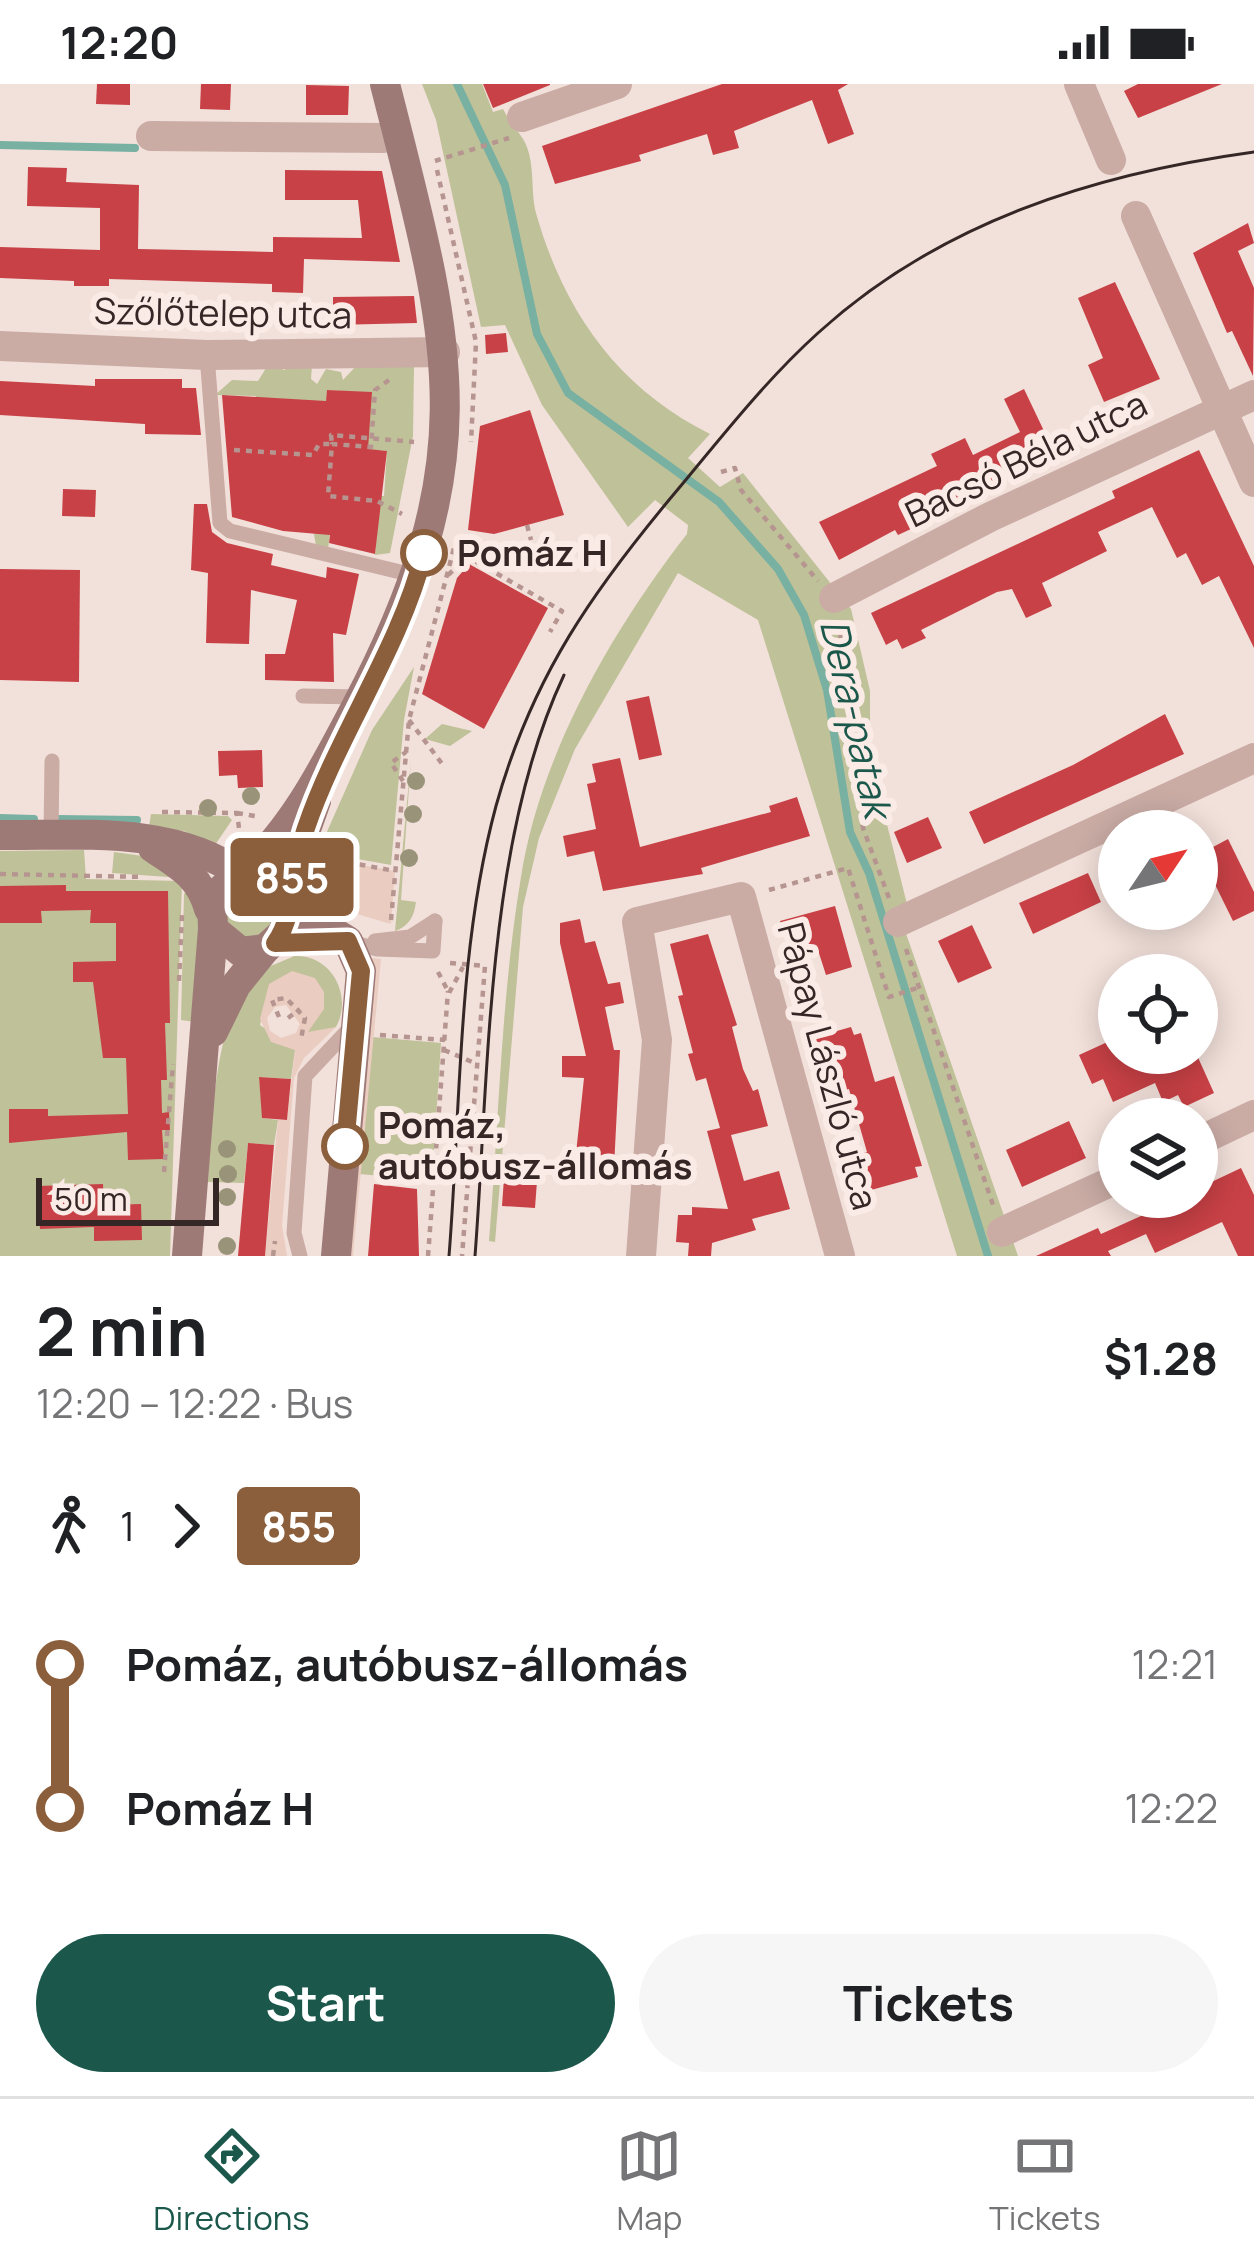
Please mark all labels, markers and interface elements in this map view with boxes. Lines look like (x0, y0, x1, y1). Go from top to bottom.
text: 12:20 (60, 11, 178, 73)
street label: Szőlőtelep utca (94, 286, 352, 339)
street label: Bacsó Béla utca (897, 379, 1155, 538)
place label: Pomáz H (457, 528, 607, 577)
marker: Pomáz H (402, 531, 446, 575)
water label: Dera-patak (808, 613, 907, 828)
north arrow (1098, 810, 1218, 930)
map controls (1098, 810, 1218, 1218)
line badge: 855 (223, 838, 361, 916)
text: 855 (255, 848, 329, 906)
street label: Pápay László utca (767, 917, 890, 1215)
button: locate (1098, 954, 1218, 1074)
button: layers (1098, 1098, 1218, 1218)
place label: Pomáz, autóbusz-állomás (378, 1100, 692, 1190)
marker: Pomáz, autóbusz-állomás (323, 1124, 367, 1168)
scale bar (36, 1172, 219, 1225)
text: 50 m (54, 1176, 128, 1221)
text: 2 min (36, 1286, 208, 1376)
text: $1.28 (1104, 1327, 1218, 1389)
text: 12:20 – 12:22 · Bus (36, 1376, 353, 1430)
icon: walk (36, 1493, 102, 1559)
icon: forward (153, 1493, 219, 1559)
text: 855 (261, 1497, 336, 1555)
text: 1 (120, 1499, 135, 1553)
text: Pomáz, autóbusz-állomás (126, 1633, 688, 1695)
text: 12:21 (1131, 1637, 1218, 1691)
text: Pomáz H (126, 1777, 314, 1839)
text: 12:22 (1124, 1781, 1218, 1835)
button: Start (36, 1934, 615, 2072)
button: Tickets (639, 1934, 1218, 2072)
tab: Directions (153, 2123, 310, 2240)
tab: Map (616, 2123, 682, 2240)
tab: Tickets (989, 2123, 1101, 2240)

